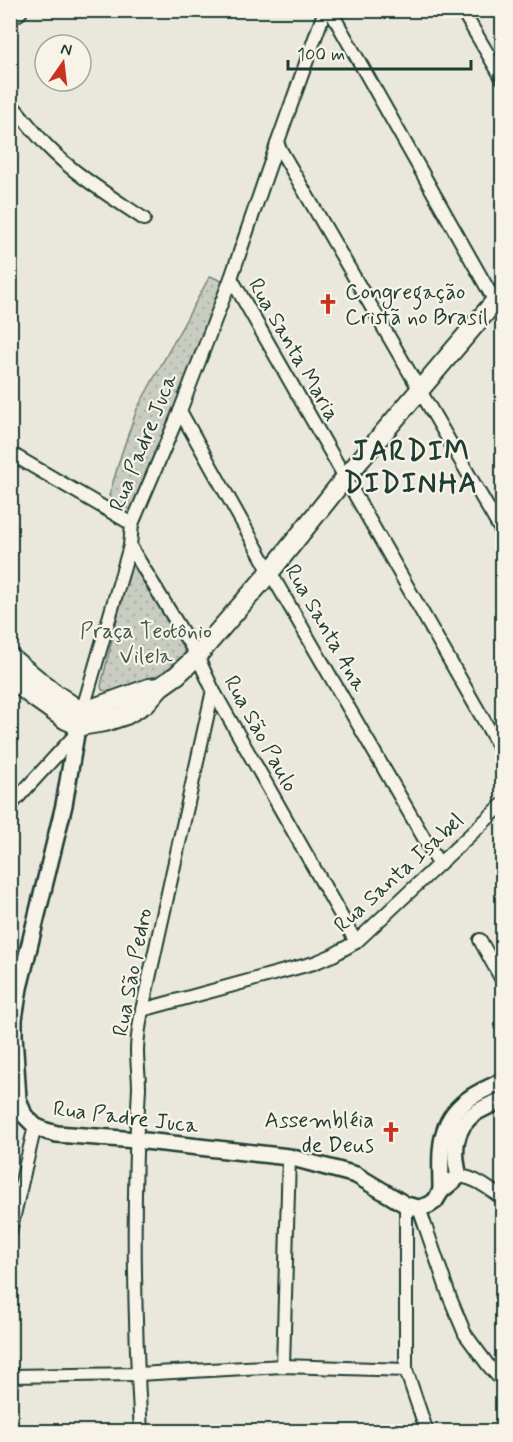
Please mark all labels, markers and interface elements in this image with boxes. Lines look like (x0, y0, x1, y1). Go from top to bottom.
north arrow (33, 33, 93, 93)
scale bar (288, 33, 471, 71)
text: N (59, 38, 74, 61)
text: 100 m (297, 43, 345, 67)
street label: Rua Santa Maria (241, 274, 346, 426)
place label: Congregação Cristã no Brasil (345, 279, 488, 332)
church icon: Congregação Cristã no Brasil (316, 292, 340, 316)
street label: Rua Padre Juca (103, 369, 185, 516)
district label: JARDIM DIDINHA (344, 434, 478, 503)
street label: Rua Santa Ana (278, 559, 373, 697)
park label: Praça Teotônio Vilela (80, 618, 212, 671)
street label: Rua São Paulo (217, 671, 304, 797)
street label: Rua Santa Isabel (328, 808, 470, 939)
street label: Rua São Pedro (107, 906, 159, 1039)
street label: Rua Padre Juca (51, 1095, 201, 1141)
place label: Assembléia de Deus (265, 1107, 374, 1160)
church icon: Assembléia de Deus (379, 1120, 403, 1144)

